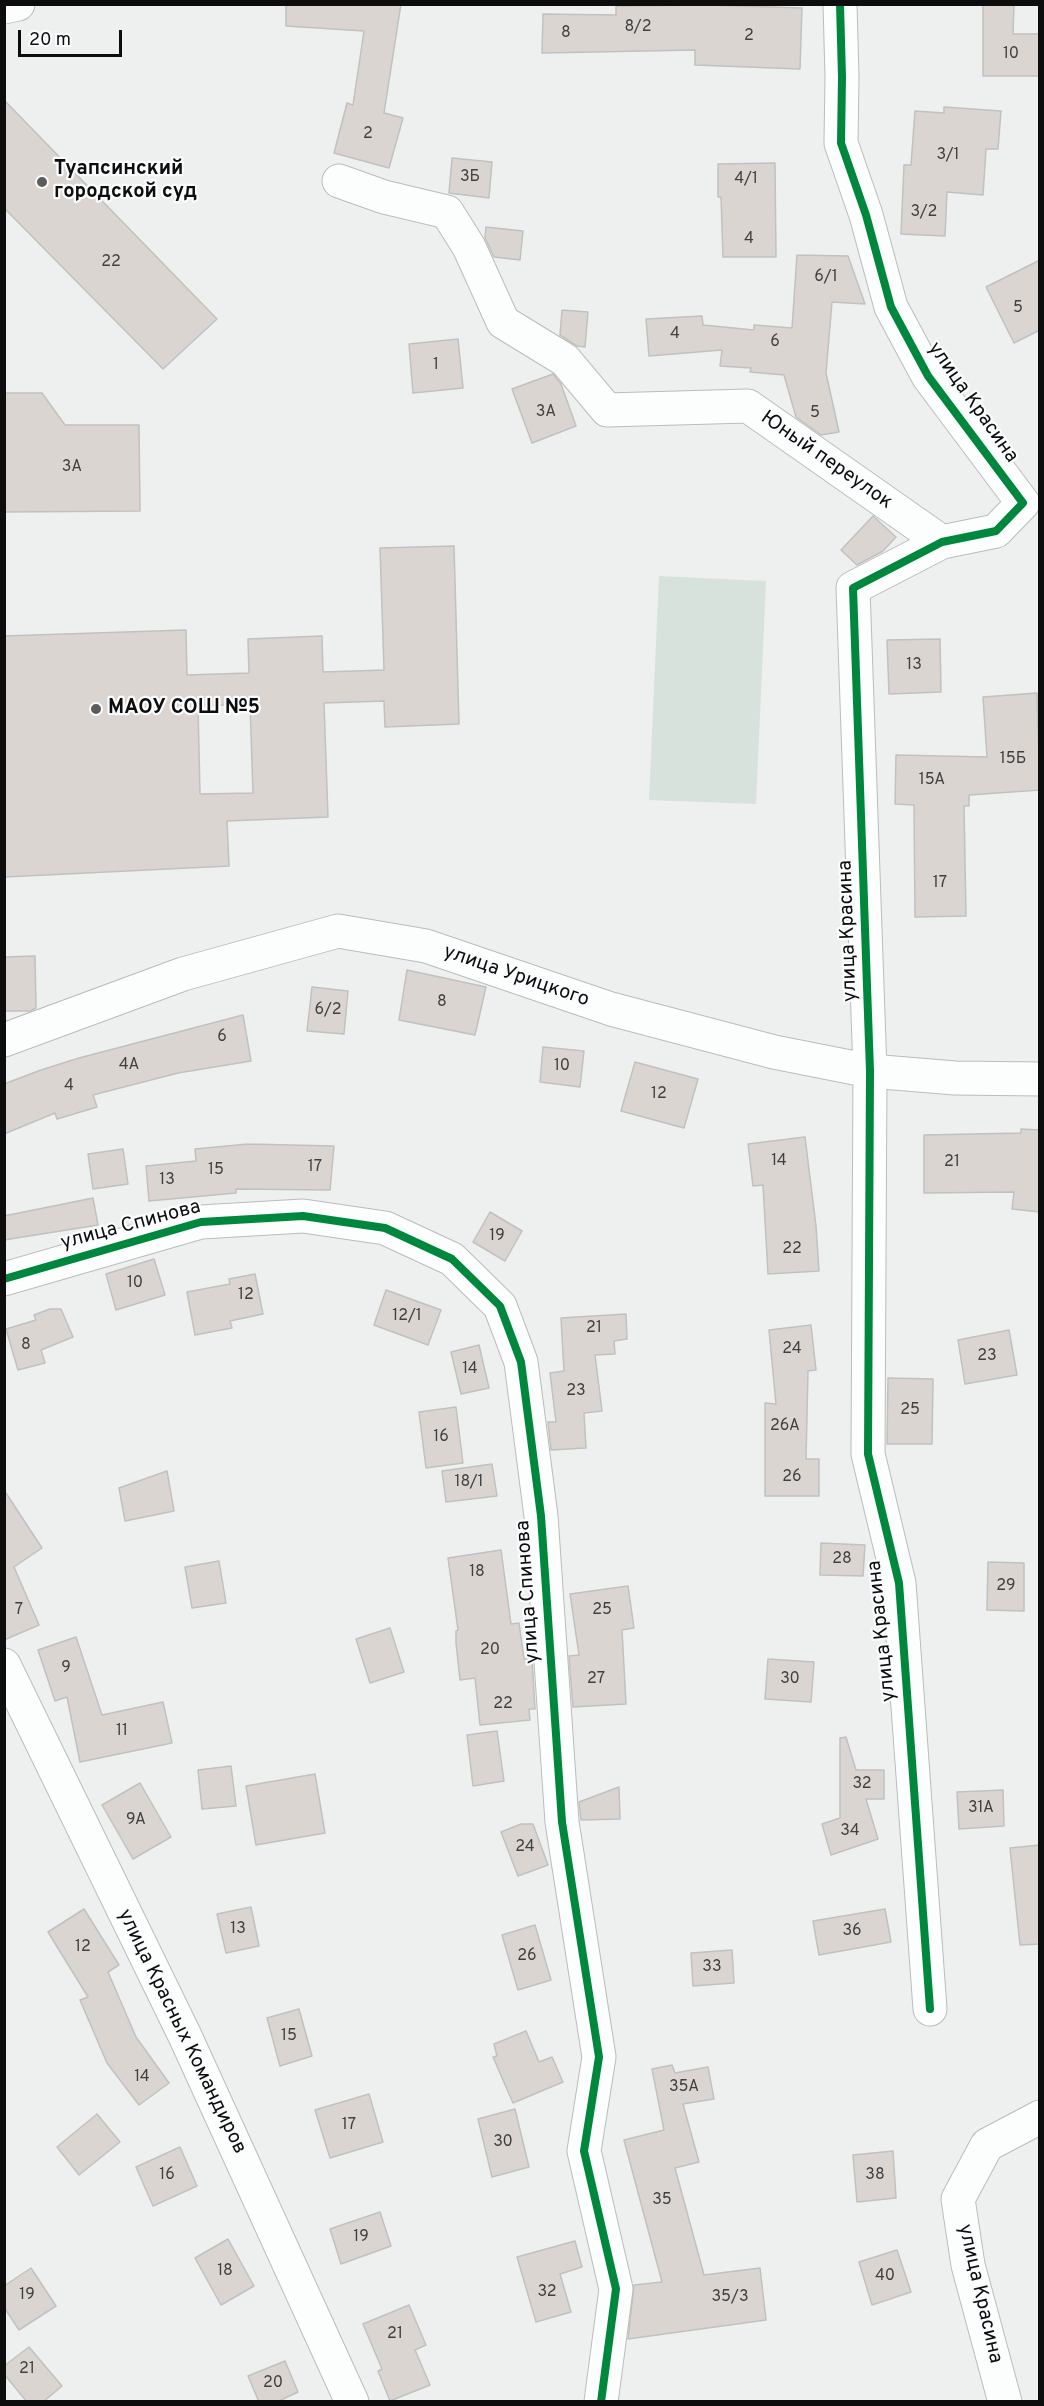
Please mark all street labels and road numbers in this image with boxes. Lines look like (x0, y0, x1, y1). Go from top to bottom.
street label: улица Красина (921, 338, 1023, 468)
street label: Юный переулок (755, 407, 897, 515)
street label: улица Красина (835, 860, 863, 1002)
street label: улица Урицкого (440, 941, 592, 1013)
street label: улица Спинова (58, 1196, 204, 1256)
street label: улица Спинова (512, 1519, 546, 1665)
street label: улица Красина (864, 1559, 902, 1703)
street label: улица Красных Командиров (111, 1906, 251, 2158)
street label: улица Красина (951, 2222, 1007, 2366)

